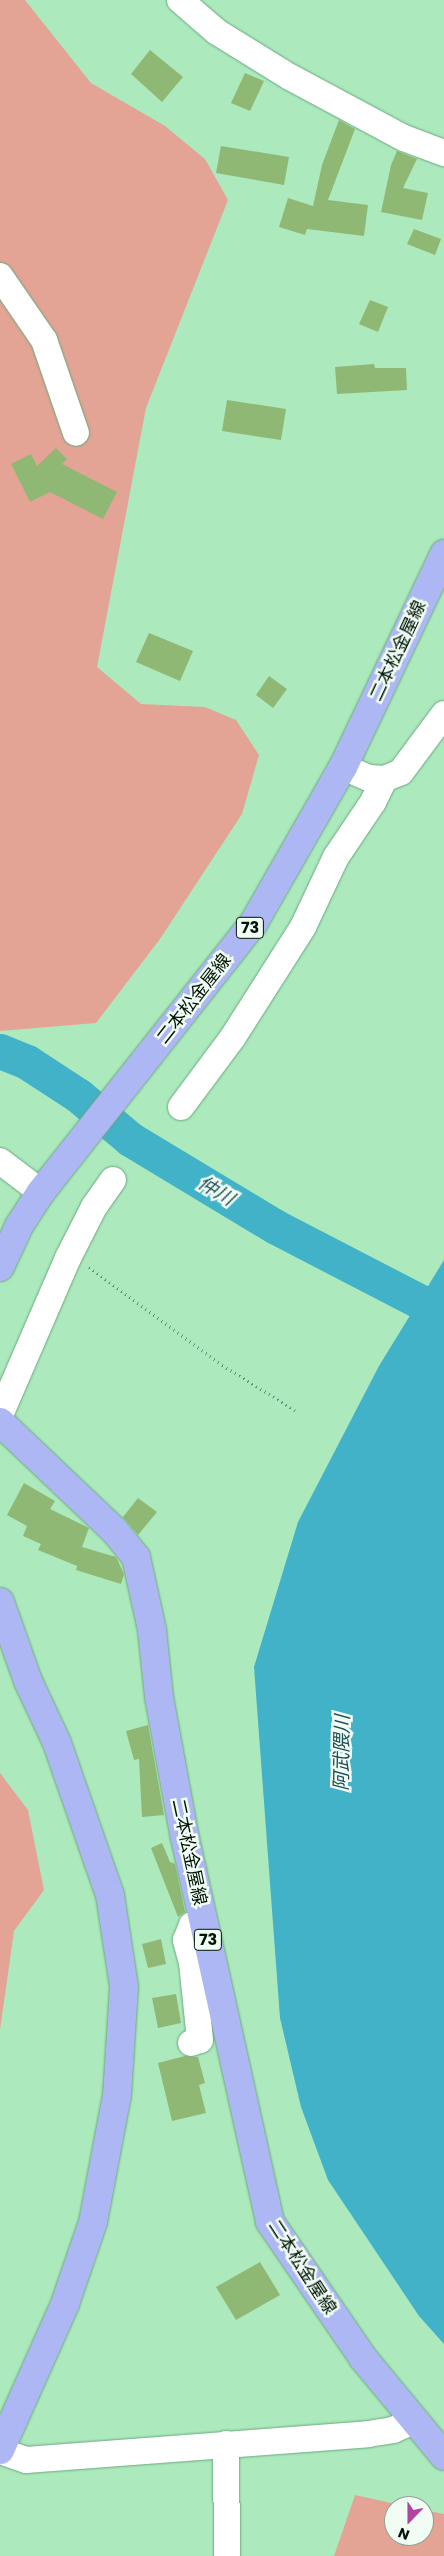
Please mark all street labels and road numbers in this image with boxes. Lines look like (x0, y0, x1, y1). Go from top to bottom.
street label: 二本松金屋線 (365, 597, 431, 705)
road number: 73 (235, 914, 265, 941)
street label: 二本松金屋線 (152, 950, 236, 1048)
street label: 二本松金屋線 (167, 1797, 211, 1907)
road number: 73 (193, 1926, 223, 1954)
street label: 二本松金屋線 (264, 2216, 340, 2318)

